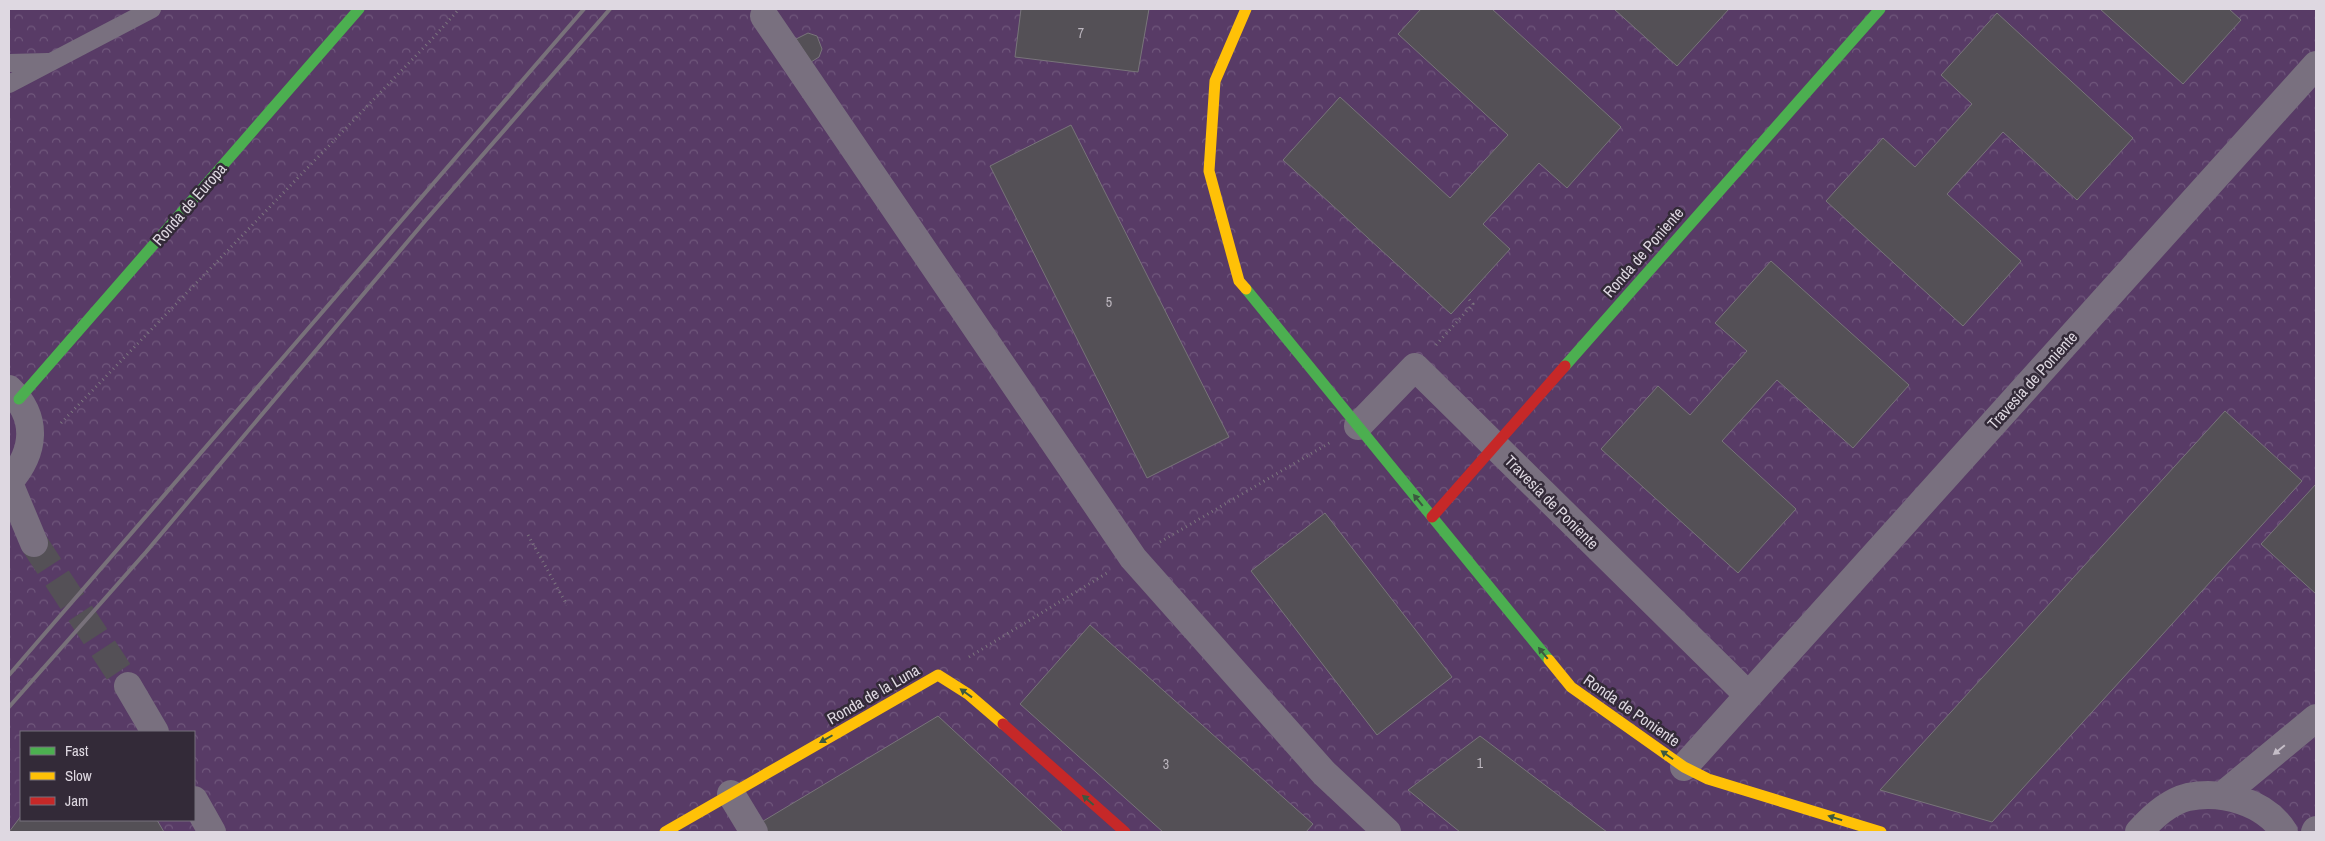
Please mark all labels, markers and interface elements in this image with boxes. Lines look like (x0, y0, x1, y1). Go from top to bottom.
house number: 7 (1078, 24, 1084, 42)
street label: Ronda de Europa (147, 157, 231, 250)
street label: Ronda de Poniente (1598, 202, 1688, 302)
house number: 5 (1106, 293, 1112, 311)
street label: Travesía de Poniente (1982, 326, 2082, 434)
street label: Travesía de Poniente (1500, 450, 1604, 554)
one-way arrow (1412, 493, 1423, 506)
one-way arrow (1537, 646, 1548, 659)
street label: Ronda de la Luna (823, 658, 924, 729)
street label: Ronda de Poniente (1579, 669, 1685, 751)
one-way arrow (960, 688, 973, 699)
legend (20, 731, 195, 821)
one-way arrow (820, 735, 833, 744)
text: Fast (65, 740, 89, 761)
one-way arrow (2273, 744, 2286, 755)
one-way arrow (1660, 750, 1674, 760)
house number: 1 (1477, 754, 1484, 772)
house number: 3 (1163, 755, 1169, 773)
text: Slow (65, 765, 92, 786)
text: Jam (65, 790, 88, 811)
one-way arrow (1083, 794, 1095, 806)
one-way arrow (1827, 813, 1842, 821)

